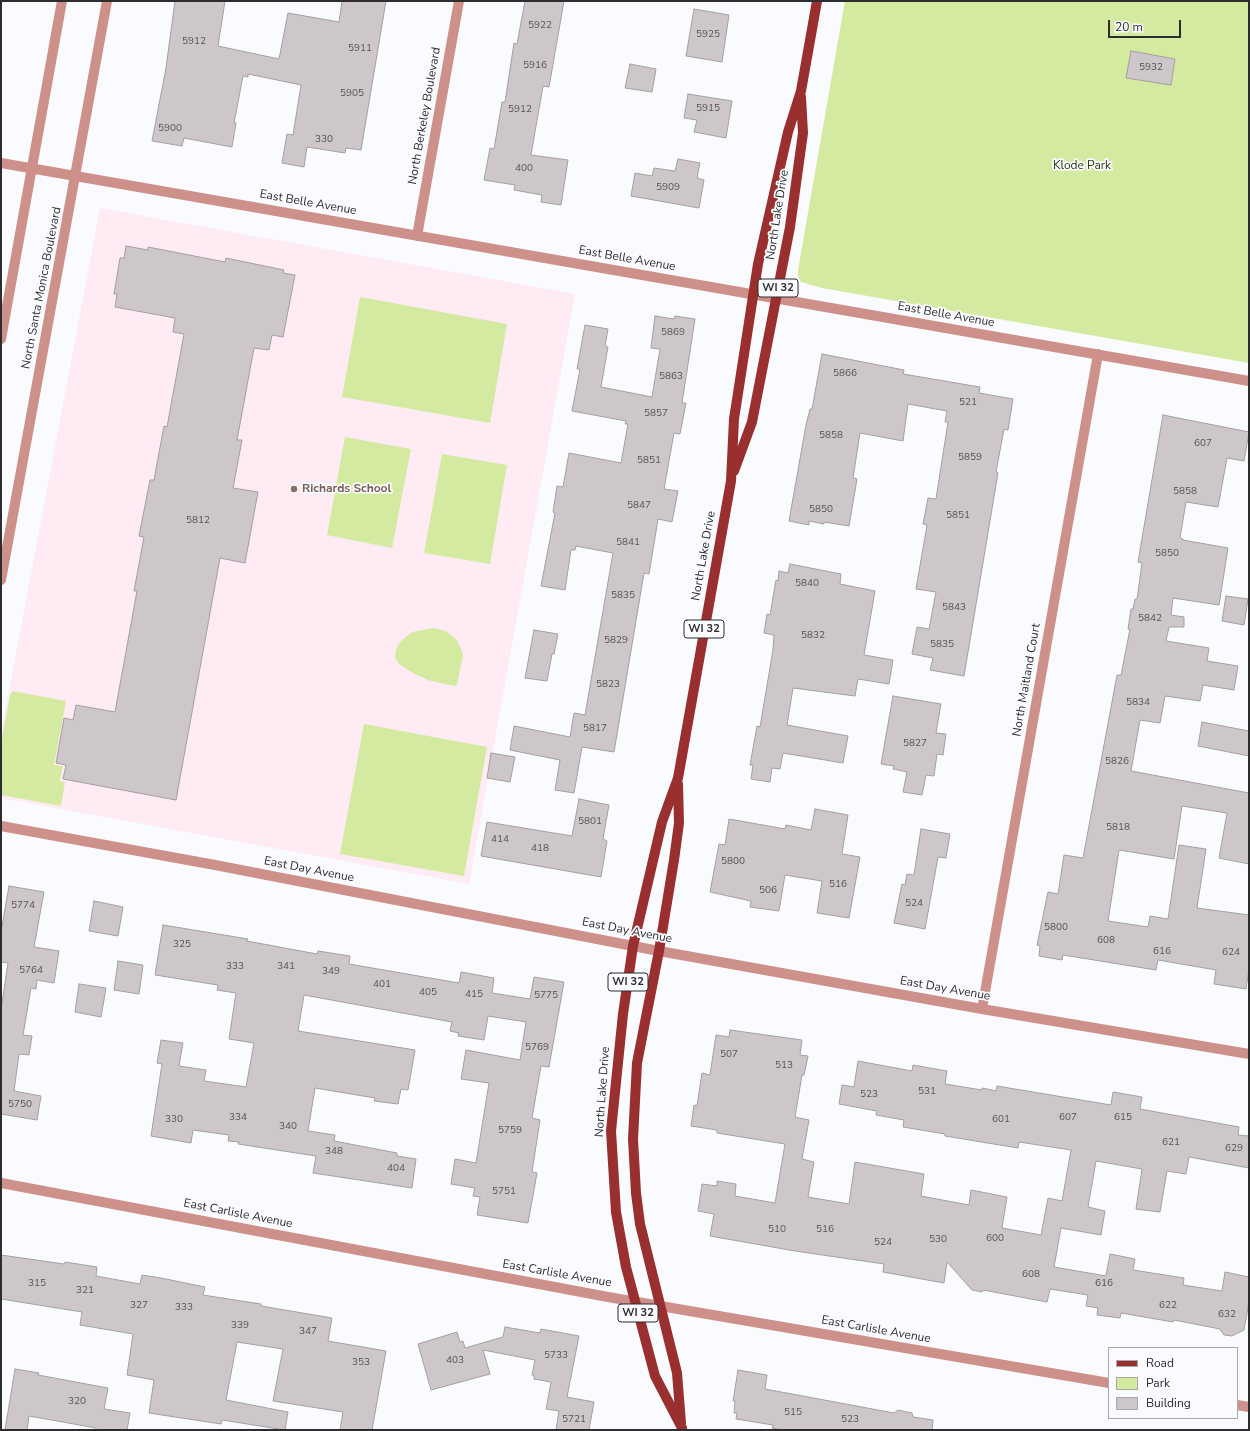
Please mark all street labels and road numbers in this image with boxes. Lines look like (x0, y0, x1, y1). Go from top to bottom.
street label: North Berkeley Boulevard (406, 46, 444, 186)
street label: North Lake Drive (764, 169, 792, 261)
street label: East Belle Avenue (258, 187, 358, 219)
street label: North Santa Monica Boulevard (19, 206, 65, 370)
street label: East Belle Avenue (577, 243, 677, 275)
road number: WI 32 (758, 279, 798, 297)
street label: East Belle Avenue (896, 299, 996, 331)
street label: North Lake Drive (689, 510, 719, 602)
road number: WI 32 (684, 620, 724, 638)
street label: North Maitland Court (1010, 622, 1044, 738)
street label: East Day Avenue (263, 854, 355, 886)
street label: East Day Avenue (581, 915, 673, 947)
road number: WI 32 (608, 973, 648, 991)
street label: East Day Avenue (899, 974, 991, 1004)
street label: North Lake Drive (593, 1046, 613, 1138)
street label: East Carlisle Avenue (182, 1196, 294, 1232)
street label: East Carlisle Avenue (501, 1257, 613, 1291)
road number: WI 32 (618, 1304, 658, 1322)
street label: East Carlisle Avenue (820, 1313, 932, 1347)

